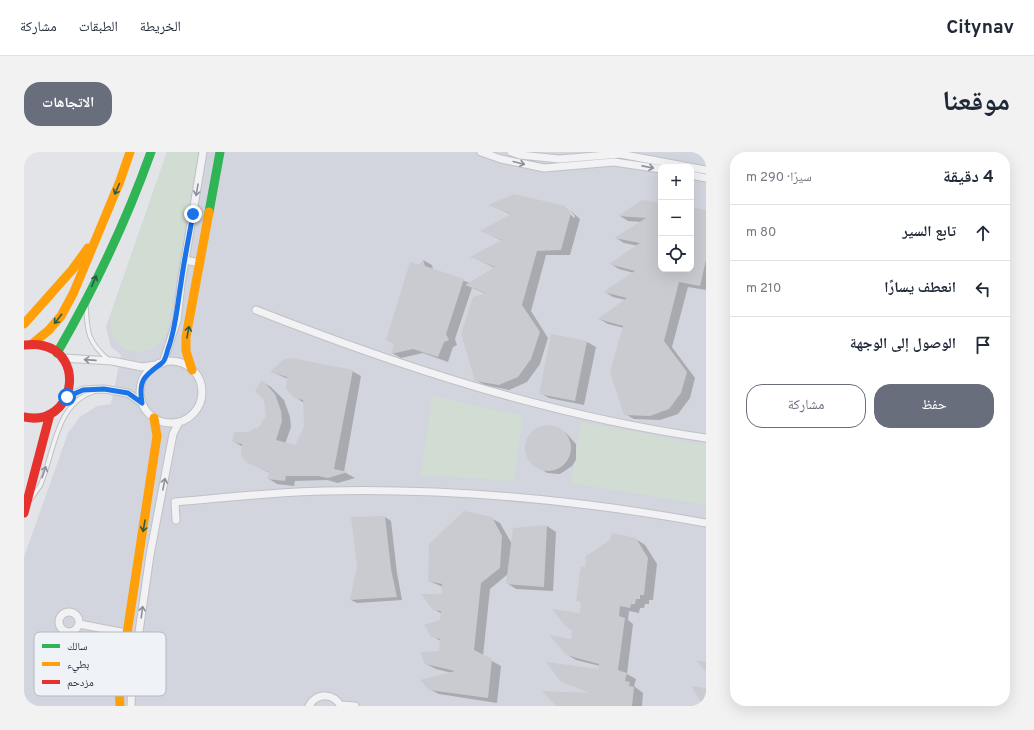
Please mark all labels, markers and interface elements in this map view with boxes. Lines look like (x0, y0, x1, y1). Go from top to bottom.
text: Citynav (946, 16, 1014, 40)
text: مشاركة (20, 19, 57, 36)
text: الطبقات (79, 19, 118, 36)
text: الخريطة (140, 19, 181, 36)
button: الاتجاهات (24, 82, 112, 126)
text: موقعنا (942, 85, 1010, 121)
one-way arrow (512, 160, 525, 167)
one-way arrow (641, 163, 654, 171)
map controls (658, 164, 694, 272)
button: + (658, 164, 694, 200)
text: 4 دقيقة (943, 167, 994, 189)
text: سيرًا · 290 m (746, 170, 812, 186)
one-way arrow (113, 182, 121, 194)
one-way arrow (192, 184, 200, 197)
button: − (658, 200, 694, 236)
route end (184, 205, 202, 223)
icon: ahead (972, 222, 994, 244)
text: تابع السير (902, 223, 956, 242)
text: 80 m (746, 225, 776, 241)
button: locate (658, 236, 694, 272)
one-way arrow (91, 275, 99, 287)
icon: left (972, 278, 994, 300)
text: انعطف يسارًا (884, 279, 956, 298)
text: 210 m (746, 281, 781, 297)
one-way arrow (53, 314, 62, 325)
one-way arrow (184, 326, 192, 339)
icon: arrive (972, 334, 994, 356)
text: الوصول إلى الوجهة (850, 335, 956, 354)
one-way arrow (84, 356, 97, 363)
button: مشاركة (746, 384, 866, 428)
button: حفظ (874, 384, 994, 428)
route start (58, 388, 76, 406)
one-way arrow (41, 466, 49, 478)
one-way arrow (161, 478, 169, 491)
one-way arrow (140, 519, 148, 532)
one-way arrow (138, 606, 146, 619)
legend (34, 632, 166, 696)
text: سالك (67, 640, 87, 654)
text: بطيء (67, 658, 89, 673)
text: مزدحم (67, 676, 94, 690)

